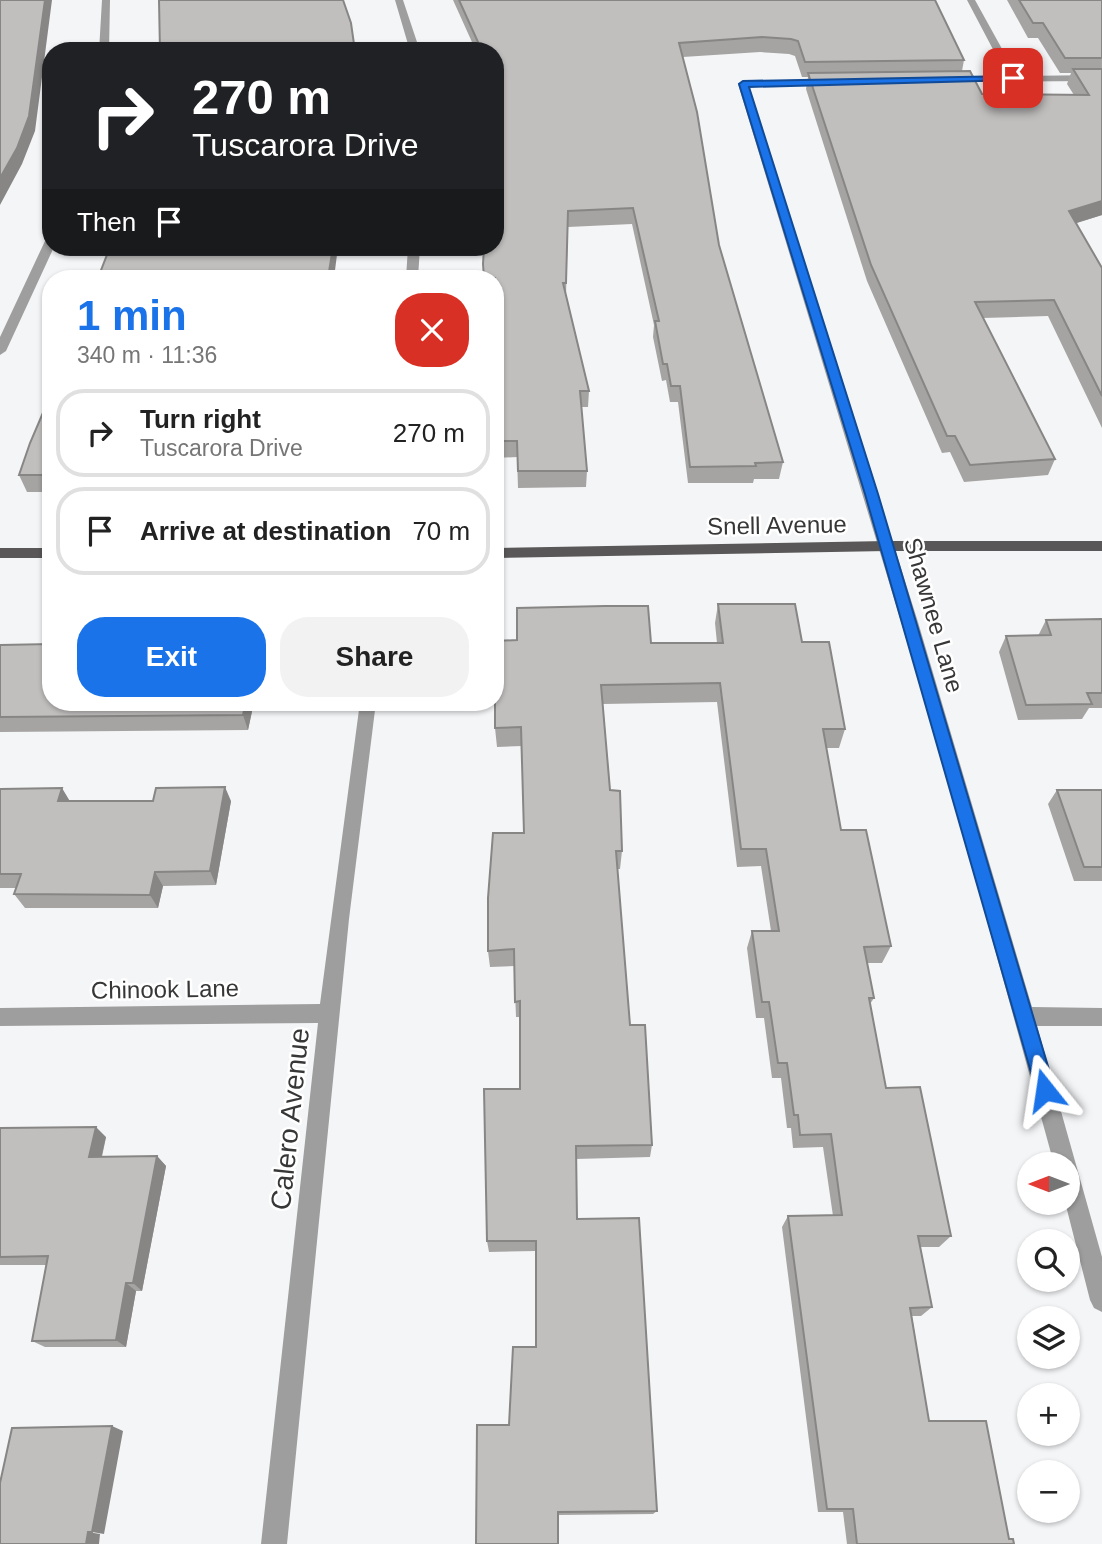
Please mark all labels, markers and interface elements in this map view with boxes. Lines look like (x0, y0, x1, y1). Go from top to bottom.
pin (983, 48, 1043, 108)
icon: arrive (994, 59, 1032, 97)
icon: right (77, 70, 168, 161)
text: 270 m (192, 70, 331, 124)
text: Tuscarora Drive (192, 127, 418, 163)
icon: arrive (150, 203, 188, 241)
text: Then (77, 207, 136, 237)
text: 1 min (77, 292, 187, 339)
button: close (395, 293, 469, 367)
text: 340 m · 11:36 (77, 342, 217, 368)
text: Turn right (140, 404, 261, 434)
icon: right (81, 414, 119, 452)
text: 270 m (393, 418, 465, 448)
text: Tuscarora Drive (140, 435, 303, 461)
street label: Snell Avenue (707, 510, 847, 540)
icon: arrive (81, 512, 119, 550)
text: Arrive at destination (140, 516, 391, 546)
text: 70 m (412, 516, 470, 546)
street label: Shawnee Lane (899, 534, 969, 696)
button: Exit (77, 617, 266, 697)
button: Share (280, 617, 469, 697)
street label: Chinook Lane (91, 974, 239, 1004)
street label: Calero Avenue (265, 1026, 315, 1212)
position arrow (1008, 1053, 1082, 1127)
north arrow (1017, 1152, 1080, 1214)
map controls (1017, 1152, 1080, 1523)
button: search (1017, 1229, 1080, 1292)
button: layers (1017, 1306, 1080, 1369)
button: + (1017, 1383, 1080, 1446)
button: − (1017, 1460, 1080, 1523)

